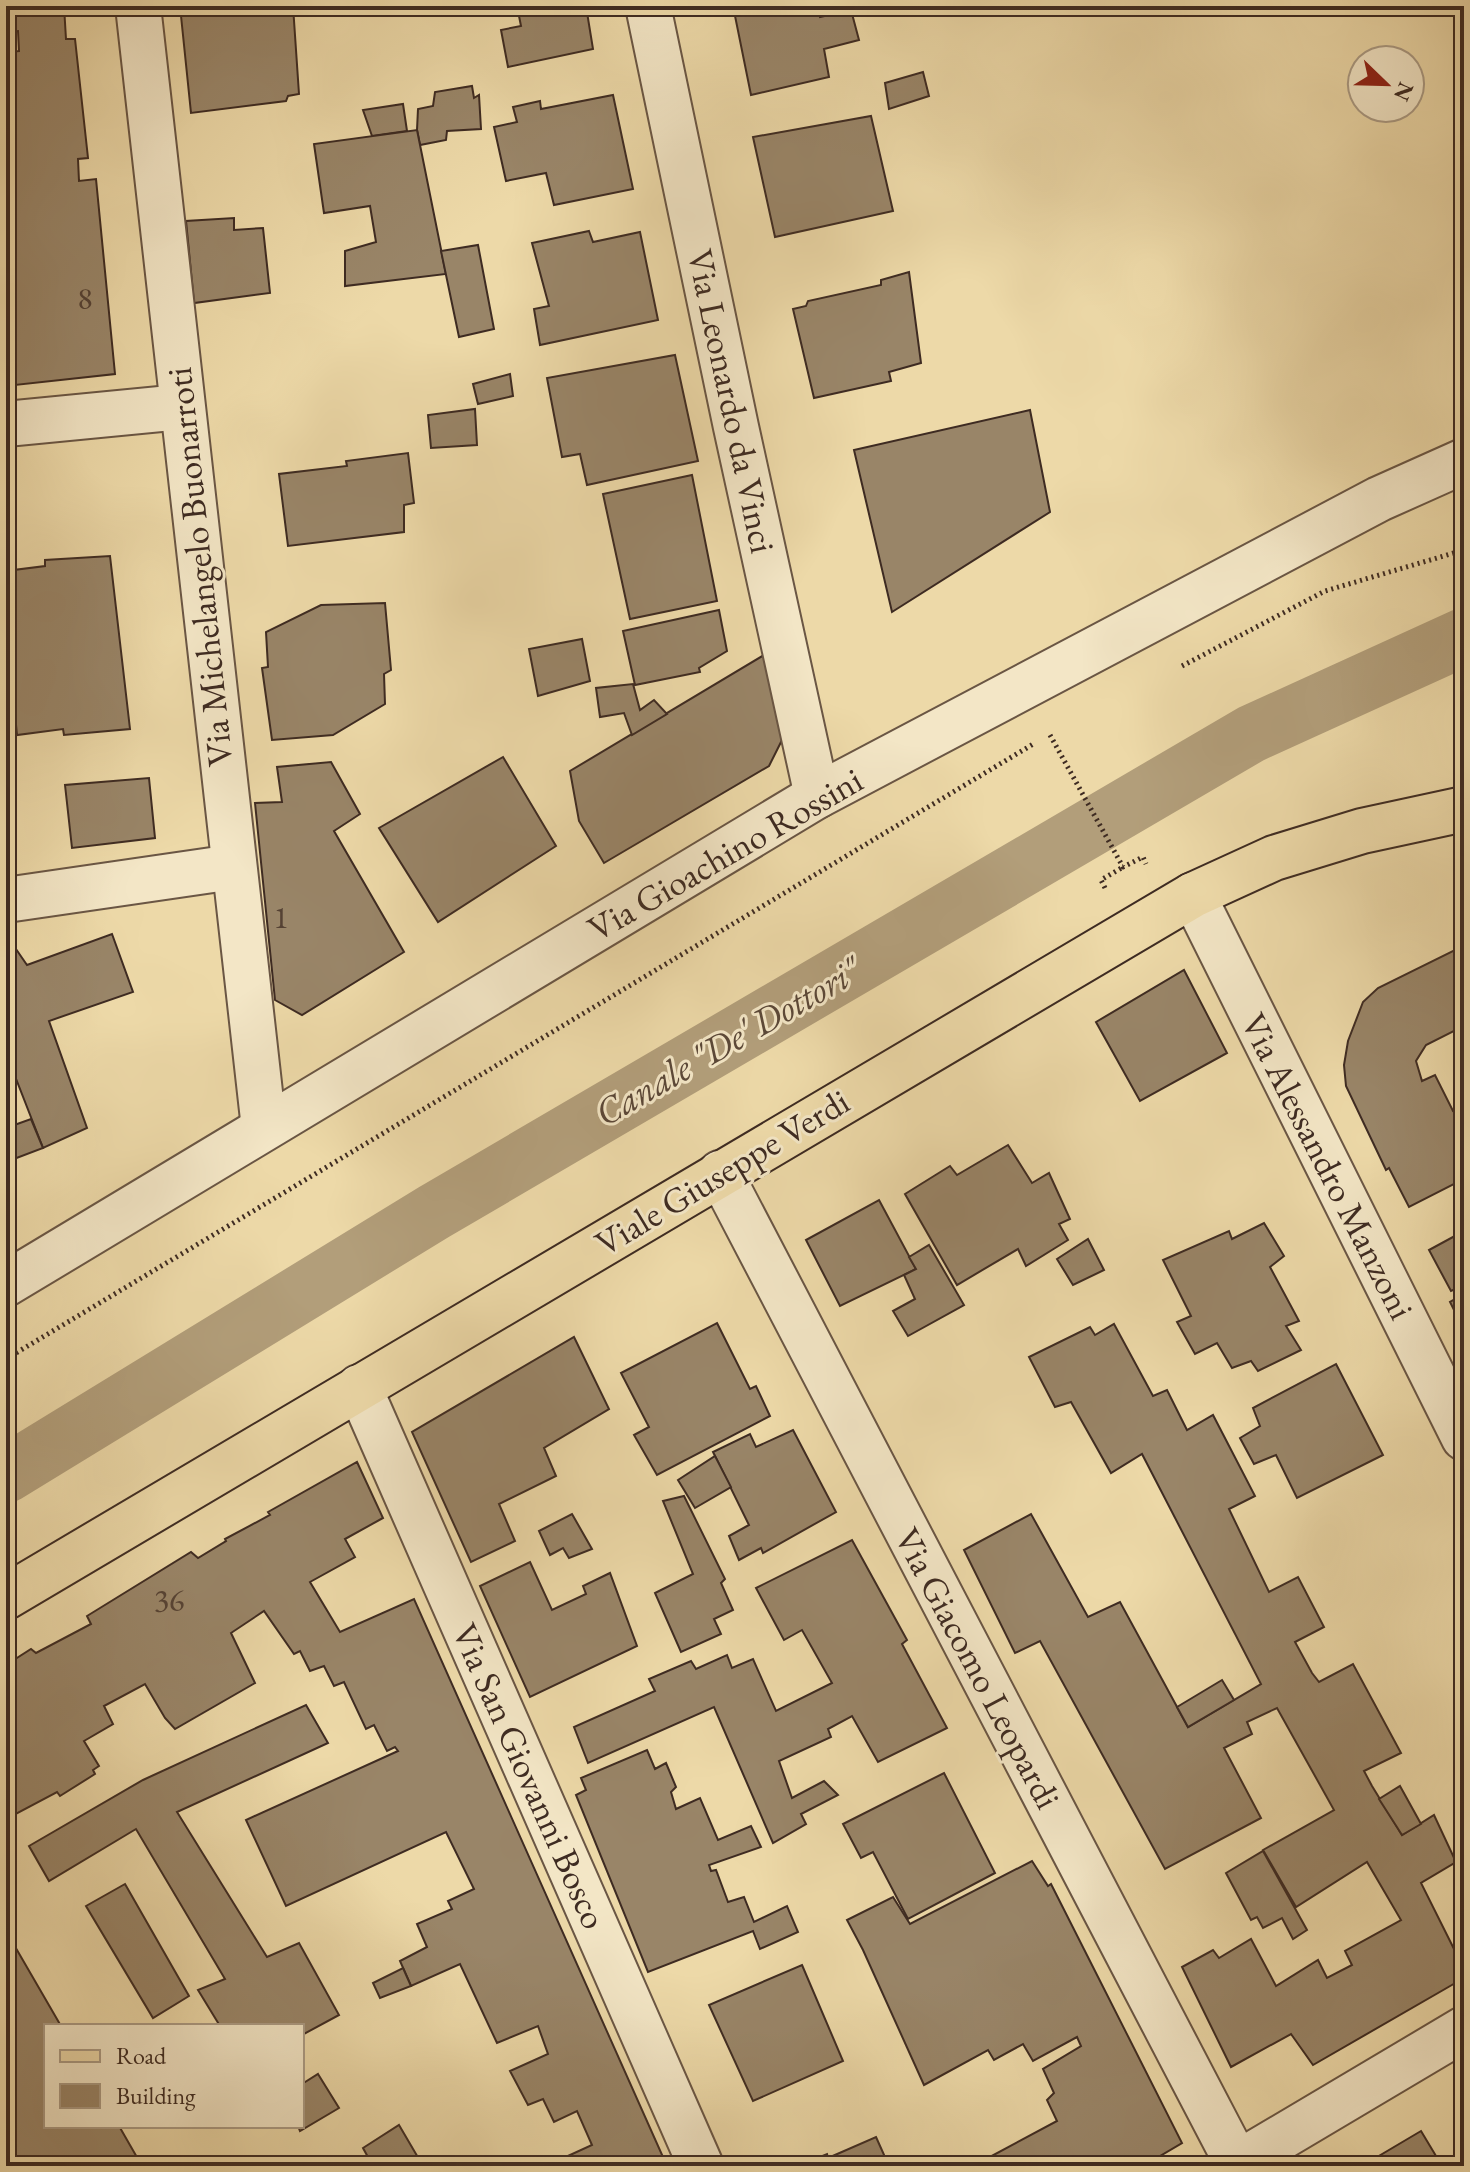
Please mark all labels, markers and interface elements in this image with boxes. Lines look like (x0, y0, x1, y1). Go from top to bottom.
north arrow (1346, 44, 1426, 124)
text: N (1387, 78, 1421, 106)
street label: Via Leonardo da Vinci (677, 245, 787, 557)
house number: 8 (77, 277, 93, 319)
street label: Via Michelangelo Buonarroti (155, 365, 243, 769)
street label: Via Gioachino Rossini (579, 756, 871, 952)
house number: 1 (273, 896, 289, 938)
water label: Canale "De' Dottori" (586, 943, 871, 1137)
street label: Via Alessandro Manzoni (1230, 1005, 1426, 1327)
street label: Viale Giuseppe Verdi (586, 1077, 858, 1266)
street label: Via Giacomo Leopardi (884, 1519, 1072, 1817)
house number: 36 (154, 1579, 184, 1621)
street label: Via San Giovanni Bosco (442, 1616, 618, 1936)
legend (44, 2024, 304, 2128)
text: Road (116, 2040, 167, 2071)
text: Building (116, 2080, 196, 2111)

